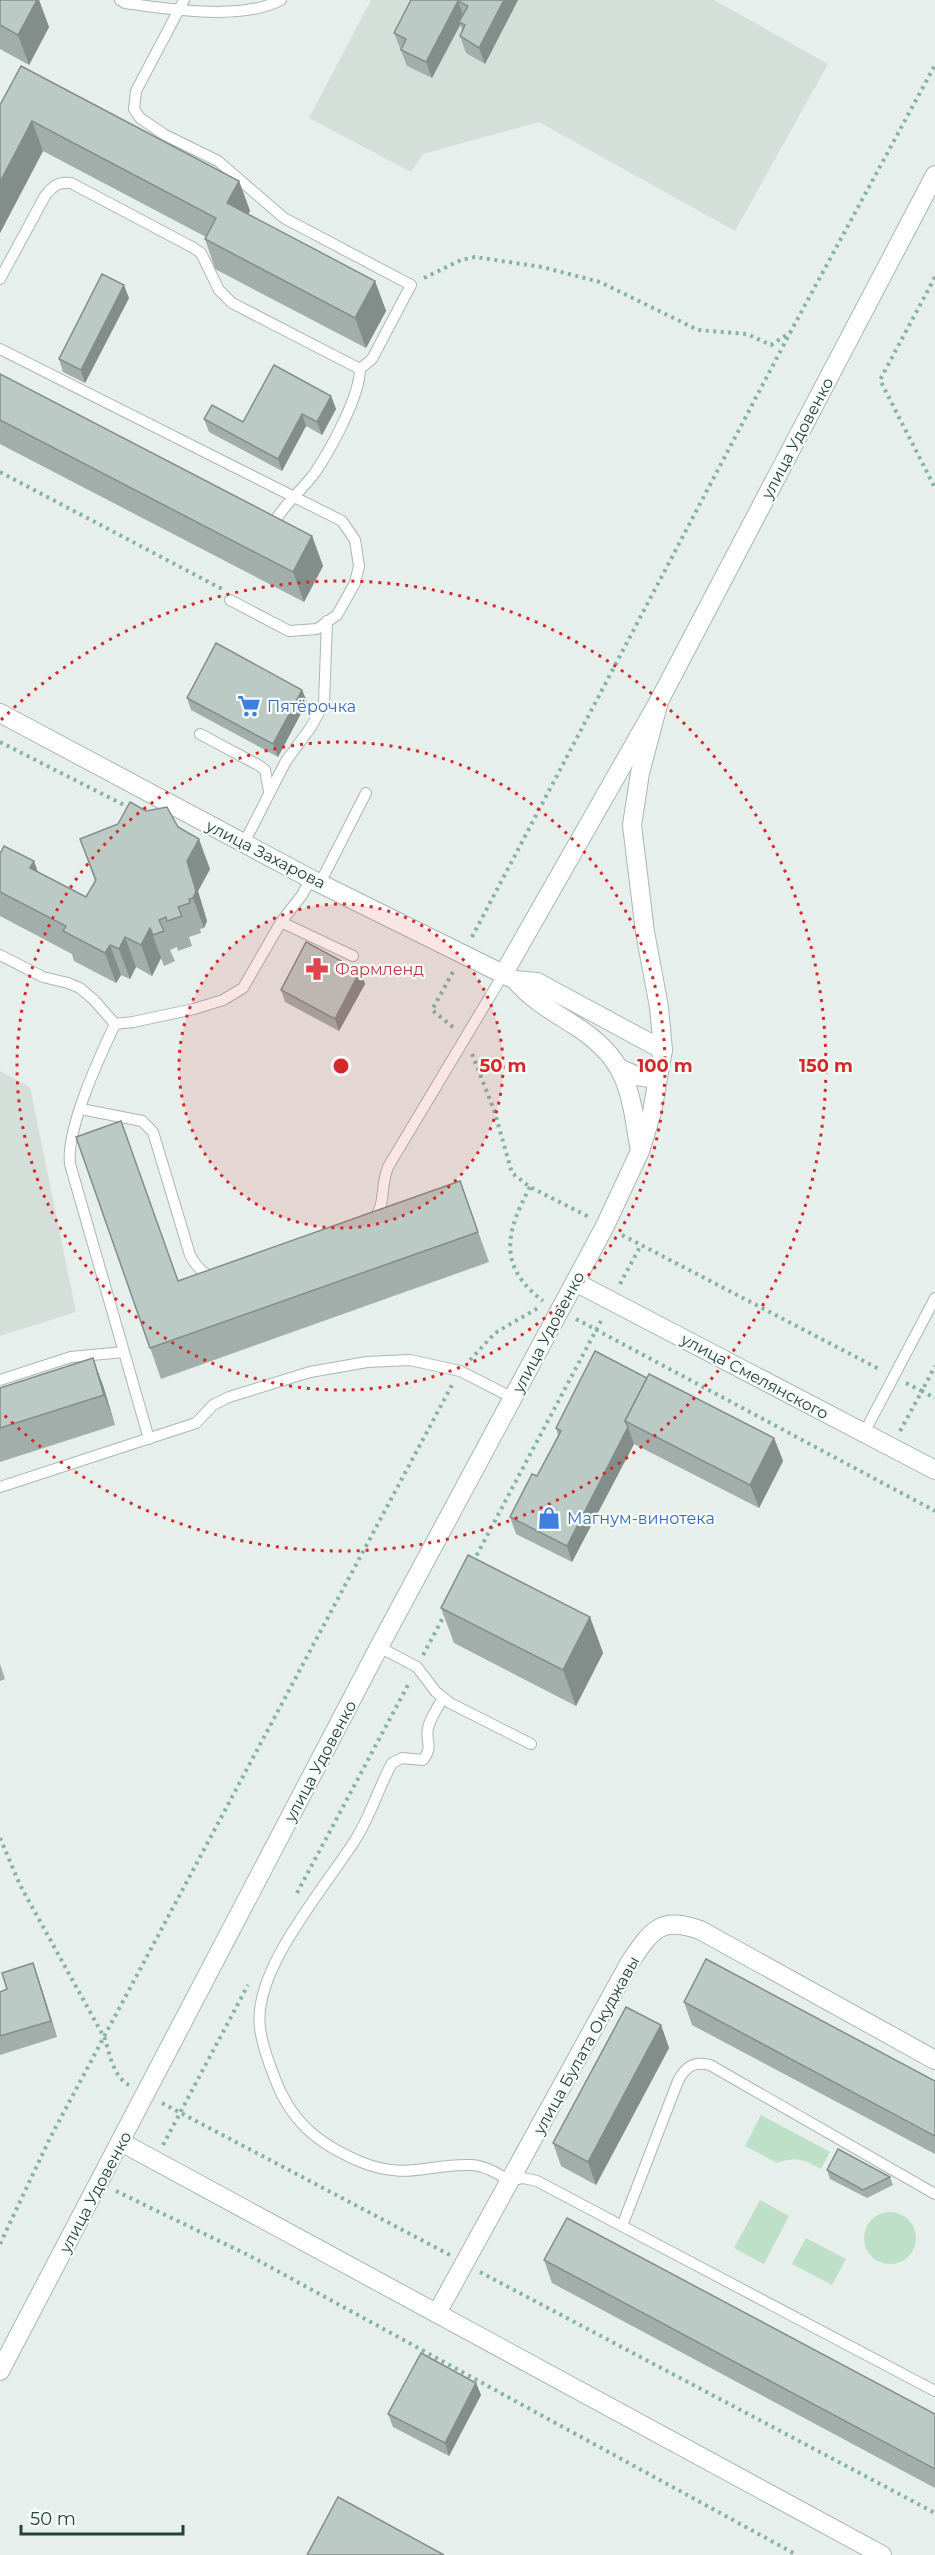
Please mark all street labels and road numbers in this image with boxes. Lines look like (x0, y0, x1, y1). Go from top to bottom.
street label: улица Удовенко (757, 374, 837, 503)
street label: улица Захарова (202, 816, 329, 893)
street label: улица Удовенко (508, 1268, 588, 1397)
street label: улица Смелянского (677, 1329, 832, 1423)
street label: улица Удовенко (280, 1697, 360, 1826)
street label: улица Булата Окуджавы (529, 1953, 643, 2139)
street label: улица Удовенко (55, 2128, 135, 2257)

